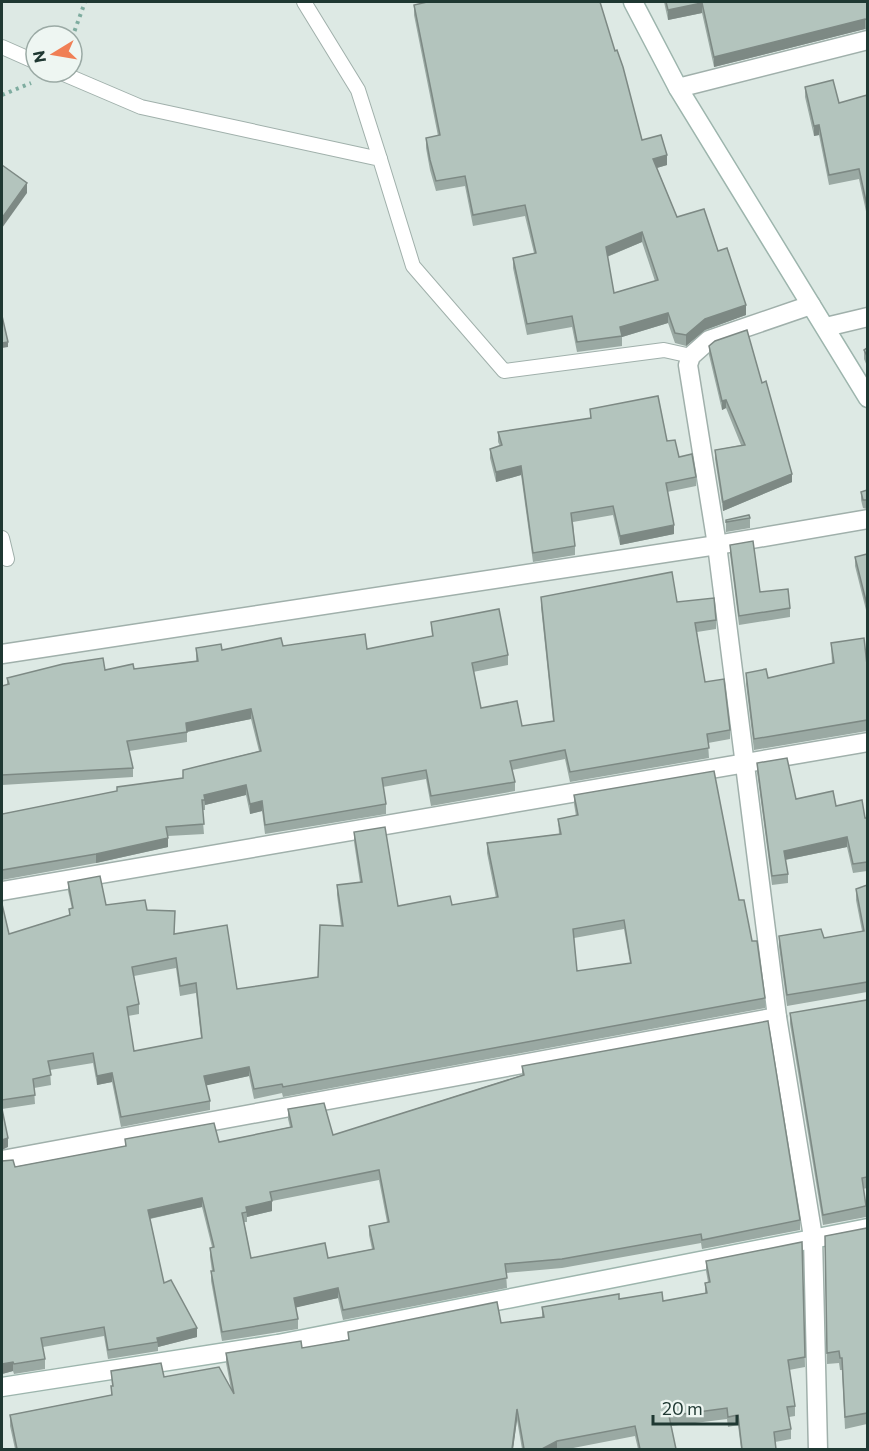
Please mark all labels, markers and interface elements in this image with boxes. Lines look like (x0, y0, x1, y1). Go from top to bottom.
north arrow (24, 24, 84, 84)
text: N (28, 49, 49, 65)
scale bar (653, 1388, 737, 1426)
text: 20 m (662, 1397, 703, 1419)

